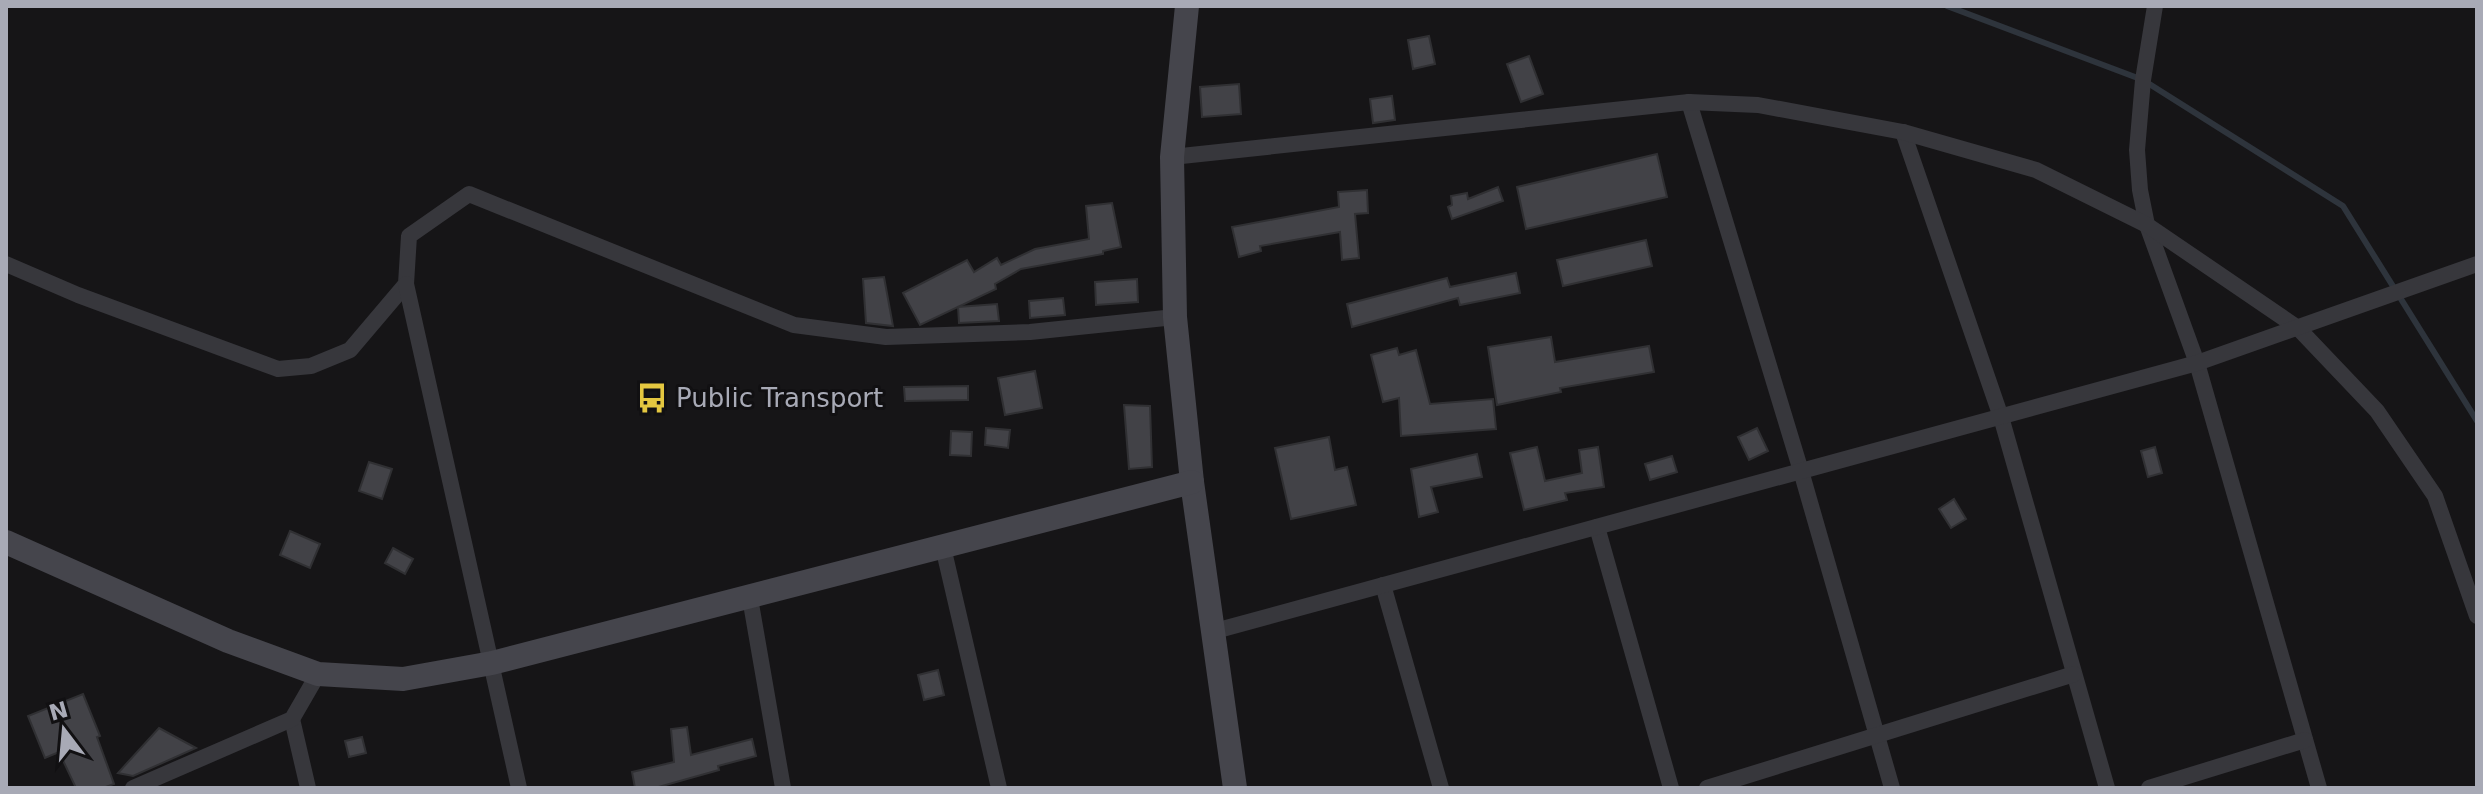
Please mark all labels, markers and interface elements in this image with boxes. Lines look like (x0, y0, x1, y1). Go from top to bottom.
bus stop icon: Public Transport (635, 381, 669, 415)
place label: Public Transport (676, 383, 883, 413)
north arrow (24, 690, 104, 770)
text: N (46, 697, 71, 726)

